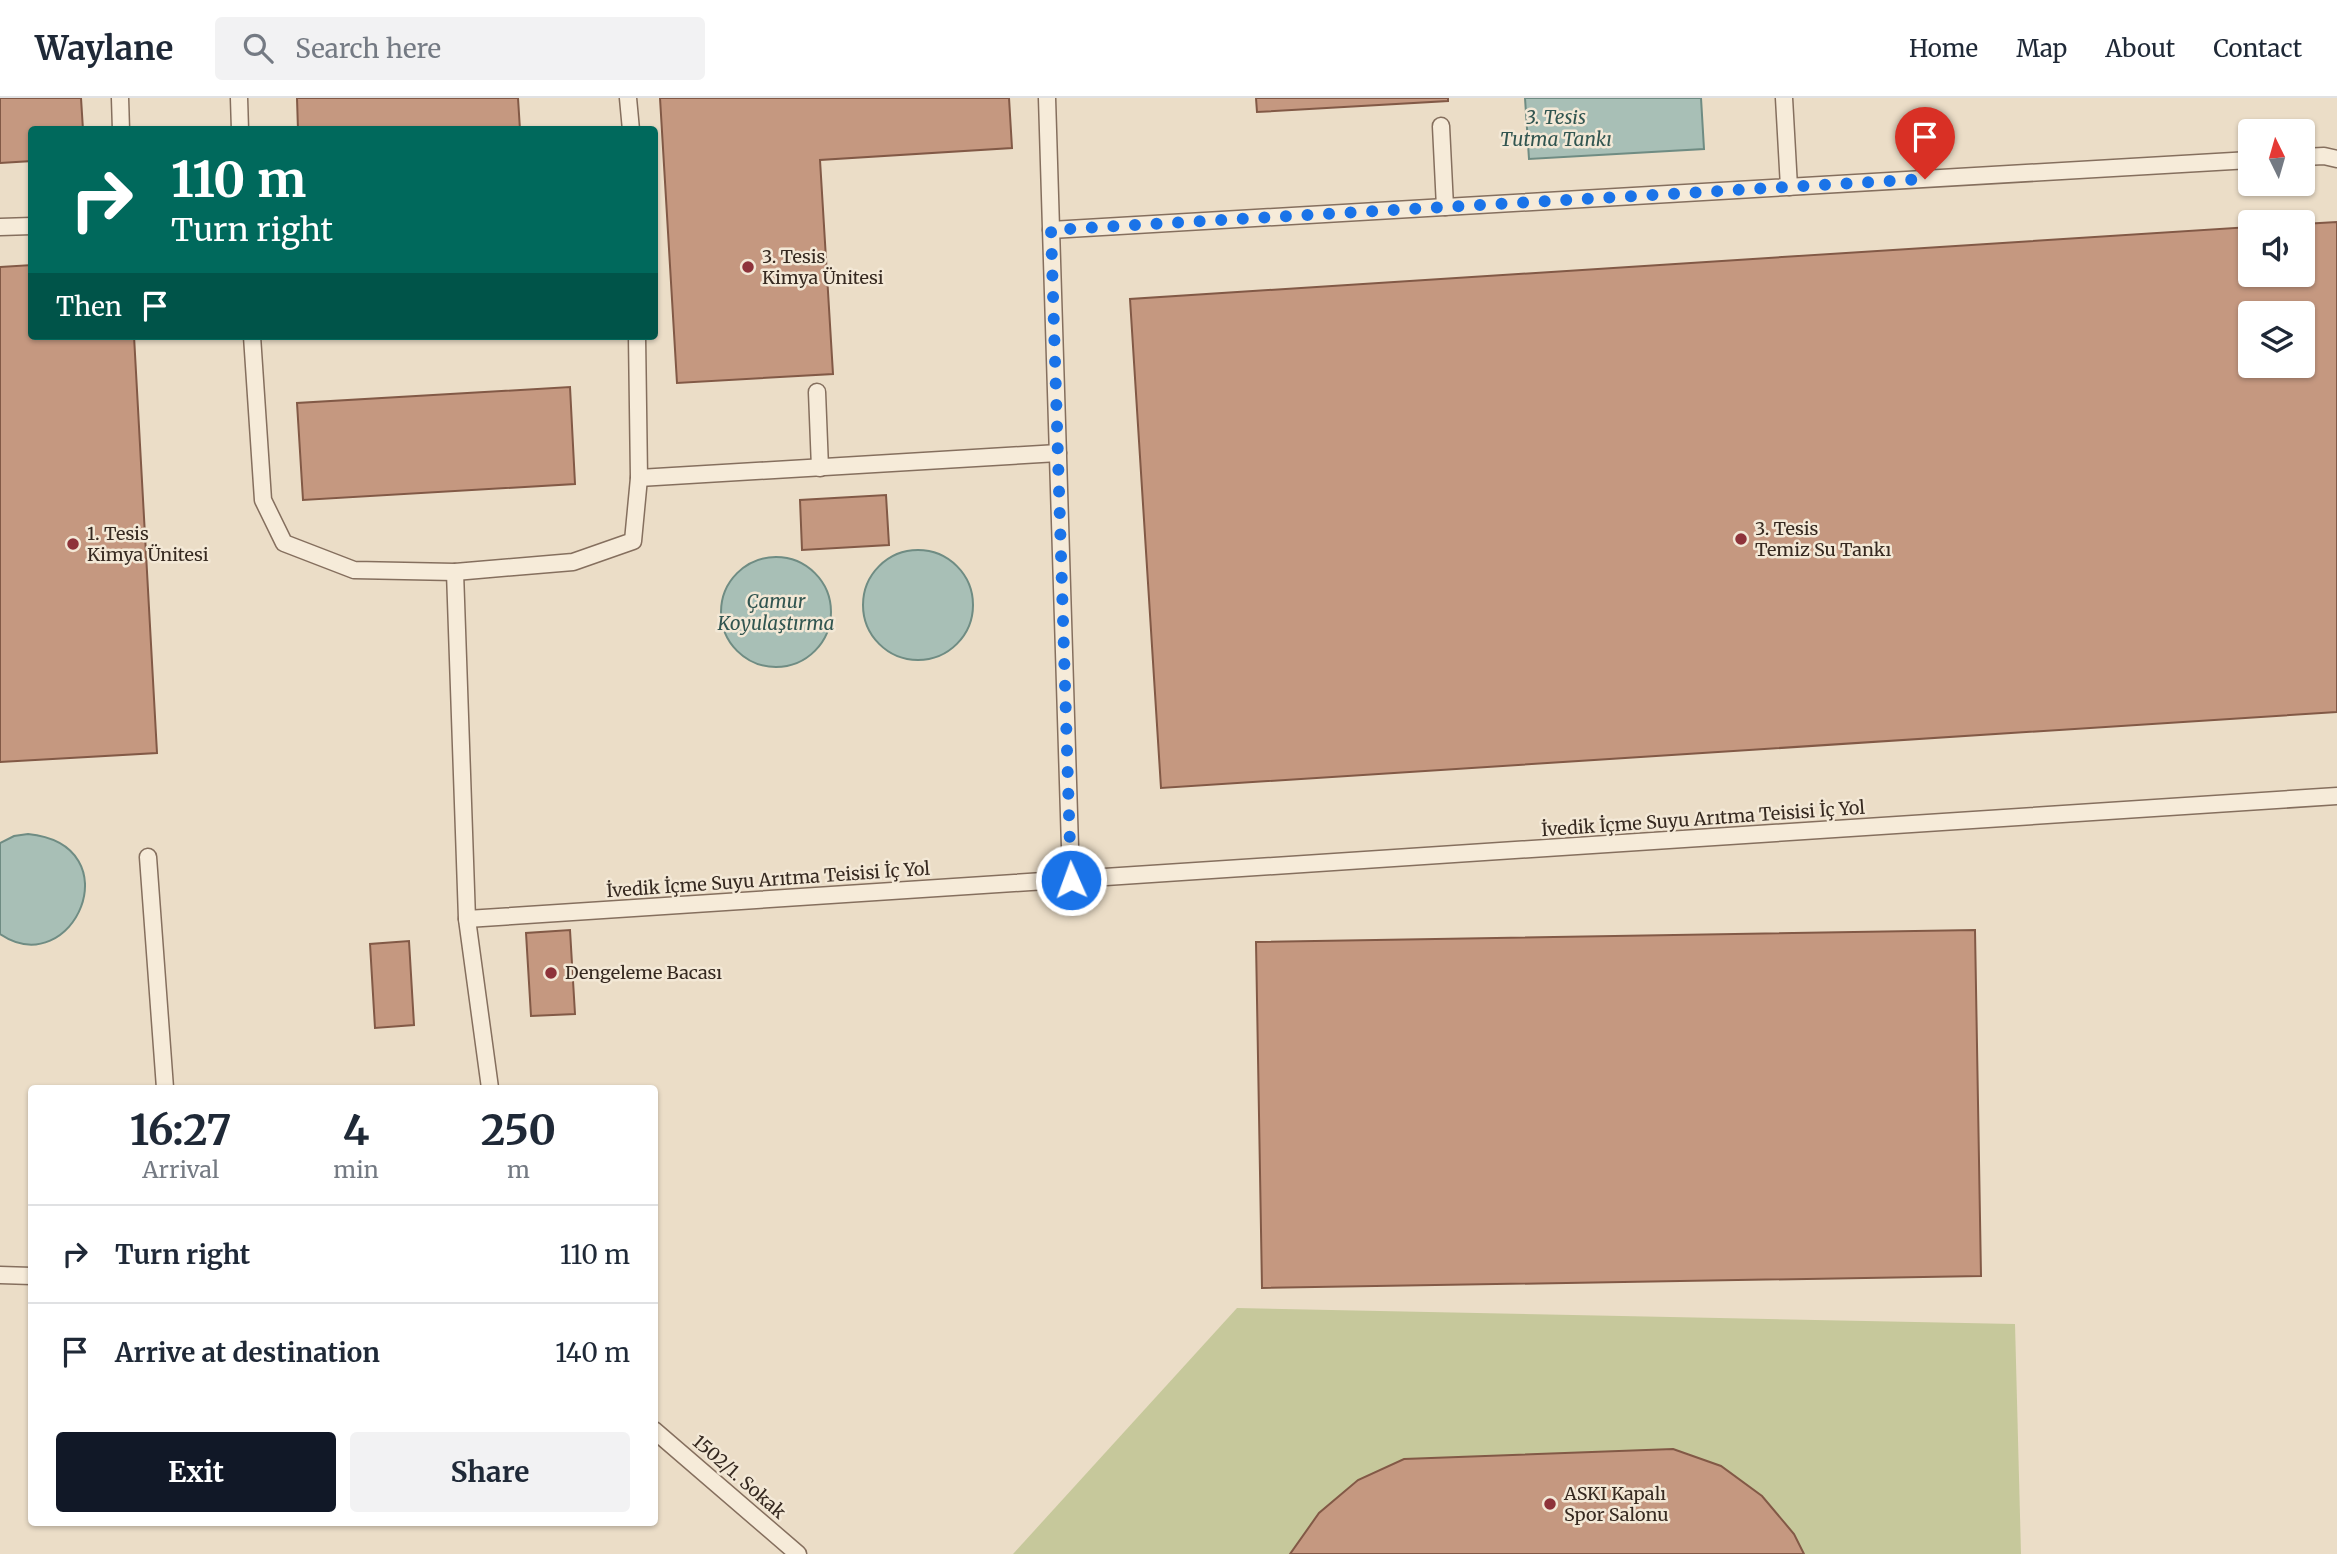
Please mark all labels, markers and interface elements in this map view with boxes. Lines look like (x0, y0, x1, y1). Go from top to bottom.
search box (215, 17, 705, 80)
text: Waylane (35, 28, 173, 69)
icon: search (239, 29, 277, 67)
text: Search here (295, 32, 441, 65)
text: Home (1909, 33, 1978, 64)
text: Map (2016, 33, 2067, 64)
text: About (2105, 33, 2175, 64)
text: Contact (2213, 33, 2302, 64)
water label: 3. Tesis Tutma Tankı (1500, 105, 1612, 151)
pin (1895, 107, 1955, 179)
icon: arrive (1906, 118, 1944, 156)
north arrow (2238, 119, 2315, 196)
map controls (2238, 119, 2315, 378)
text: 110 m (171, 149, 306, 210)
icon: right (56, 154, 147, 245)
text: Turn right (171, 210, 333, 250)
button: sound (2238, 210, 2315, 287)
place label: 3. Tesis Kimya Ünitesi (762, 245, 884, 289)
marker: 3. Tesis Kimya Ünitesi (740, 259, 756, 275)
icon: arrive (136, 287, 174, 325)
text: Then (56, 290, 122, 323)
button: layers (2238, 301, 2315, 378)
place label: 3. Tesis Temiz Su Tankı (1755, 517, 1891, 561)
place label: 1. Tesis Kimya Ünitesi (87, 522, 209, 566)
marker: 3. Tesis Temiz Su Tankı (1733, 531, 1749, 547)
marker: 1. Tesis Kimya Ünitesi (65, 536, 81, 552)
water label: Çamur Koyulaştırma (716, 589, 835, 635)
street label: İvedik İçme Suyu Arıtma Teisisi İç Yol (1540, 796, 1866, 841)
position arrow (1034, 843, 1108, 917)
street label: İvedik İçme Suyu Arıtma Teisisi İç Yol (605, 857, 931, 902)
place label: Dengeleme Bacası (565, 961, 722, 984)
marker: Dengeleme Bacası (543, 965, 559, 981)
text: 16:27 (130, 1104, 231, 1156)
text: 4 (343, 1104, 369, 1156)
text: 250 (481, 1104, 556, 1156)
text: Arrival (142, 1155, 219, 1184)
text: min (333, 1155, 379, 1184)
text: m (507, 1155, 530, 1184)
icon: right (56, 1235, 94, 1273)
text: Turn right (115, 1238, 250, 1271)
text: 110 m (560, 1238, 630, 1271)
icon: arrive (56, 1333, 94, 1371)
text: Arrive at destination (115, 1336, 380, 1369)
text: 140 m (555, 1336, 630, 1369)
street label: 1502/1. Sokak (688, 1430, 791, 1524)
button: Exit (56, 1432, 336, 1512)
button: Share (350, 1432, 630, 1512)
place label: ASKI Kapalı Spor Salonu (1563, 1482, 1668, 1526)
marker: ASKI Kapalı Spor Salonu (1542, 1496, 1558, 1512)

